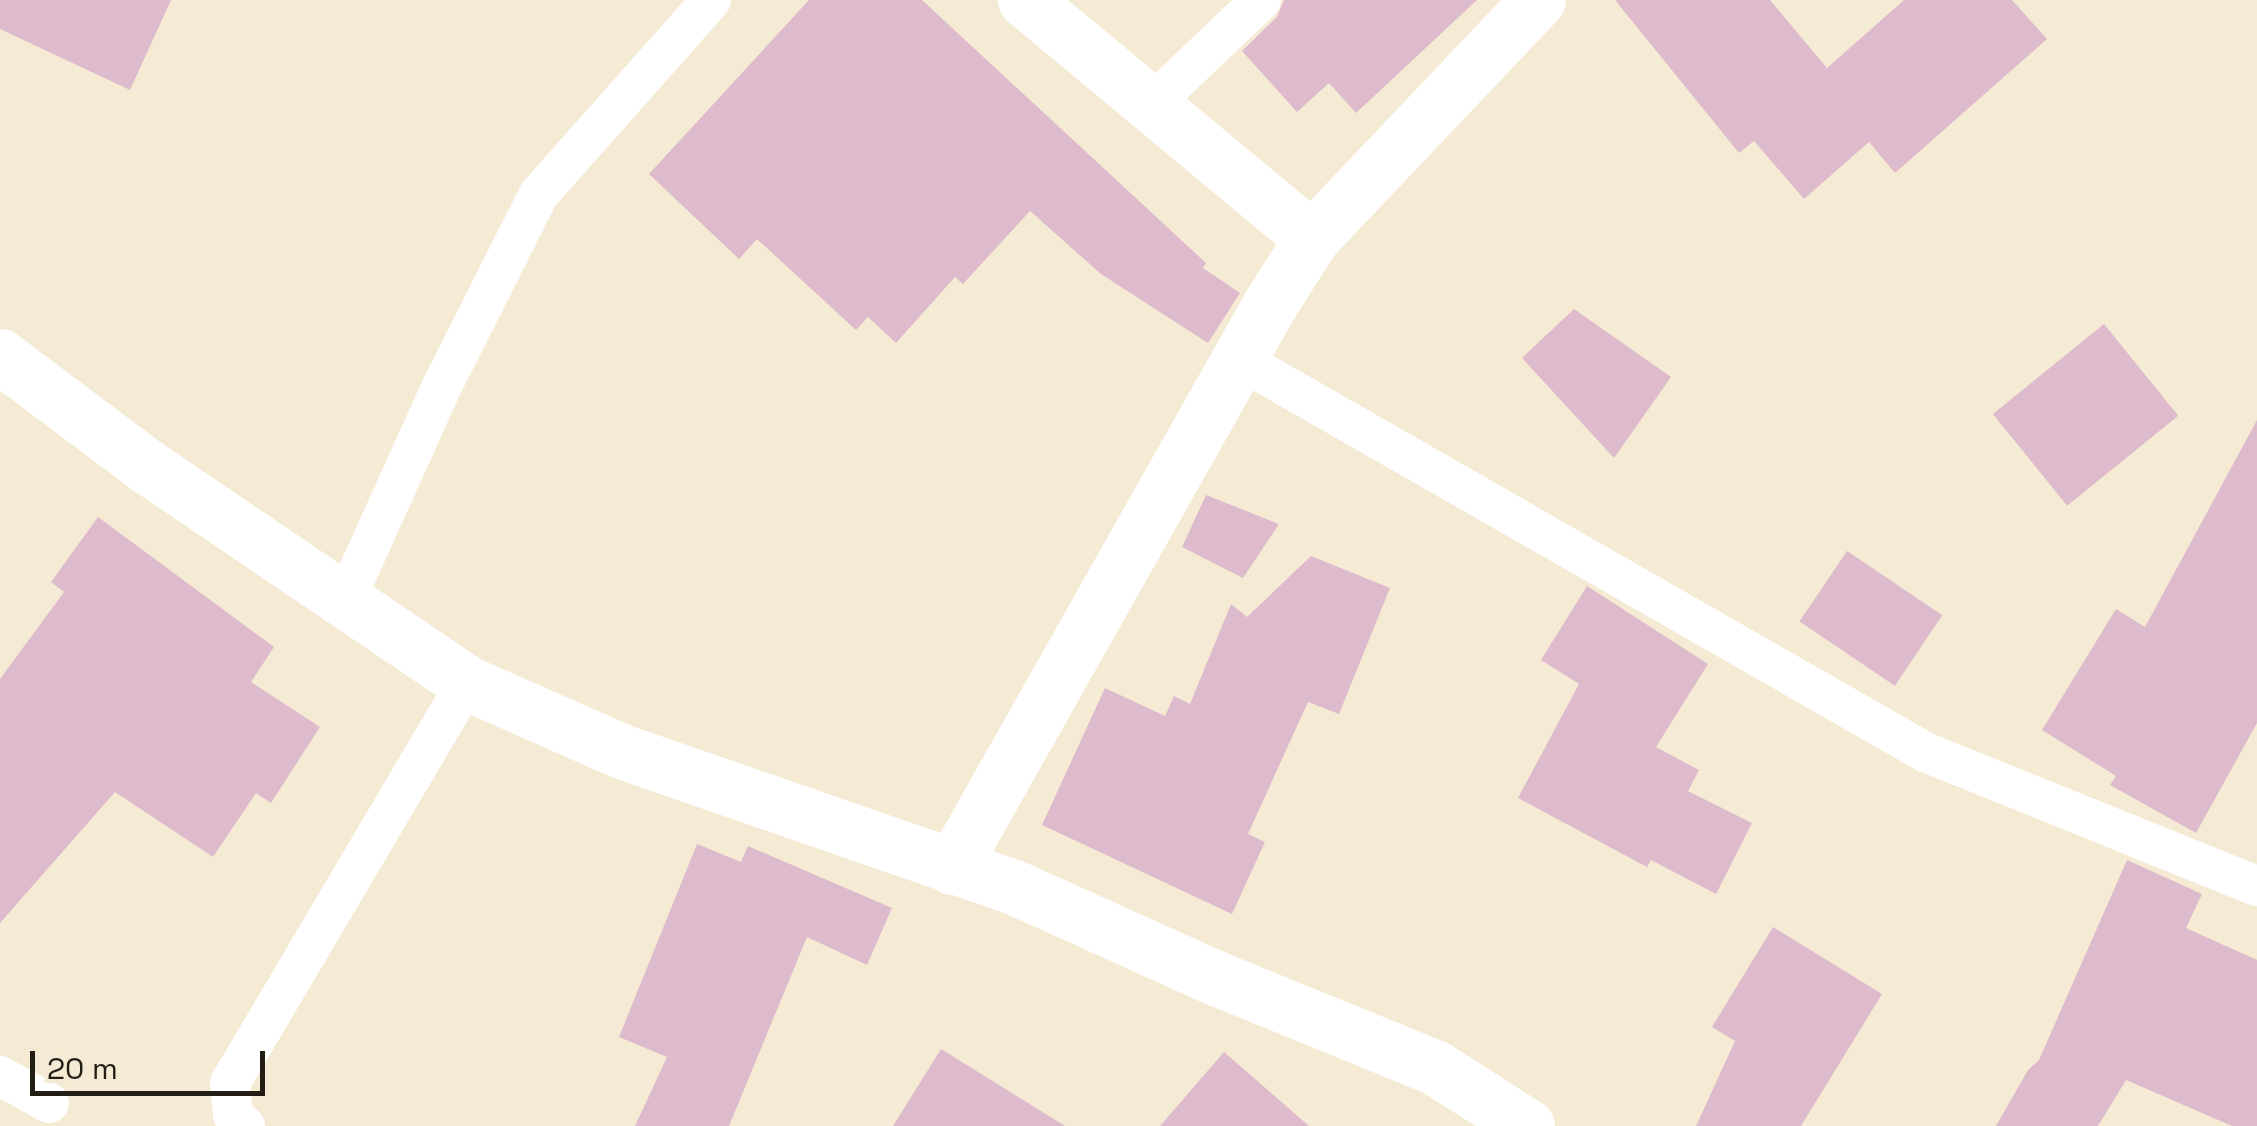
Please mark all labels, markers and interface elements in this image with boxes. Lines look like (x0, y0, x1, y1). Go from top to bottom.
scale bar (35, 1031, 270, 1093)
text: 20 m (47, 1049, 118, 1088)

